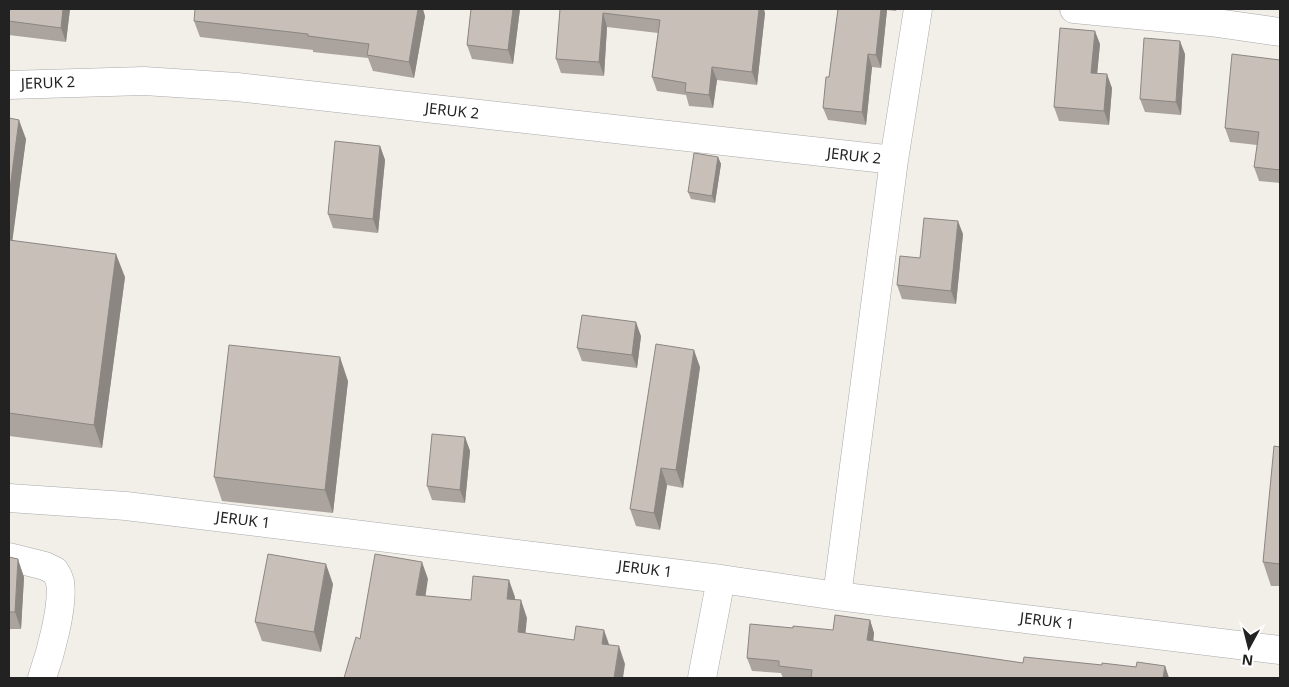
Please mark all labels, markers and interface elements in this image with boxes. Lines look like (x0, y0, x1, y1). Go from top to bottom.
street label: JERUK 2 (18, 71, 76, 93)
street label: JERUK 2 (422, 97, 480, 123)
street label: JERUK 2 (824, 142, 882, 168)
street label: JERUK 1 (213, 506, 271, 532)
street label: JERUK 1 (615, 555, 673, 581)
street label: JERUK 1 (1017, 607, 1075, 633)
north arrow (1224, 622, 1274, 672)
text: N (1241, 650, 1254, 671)

